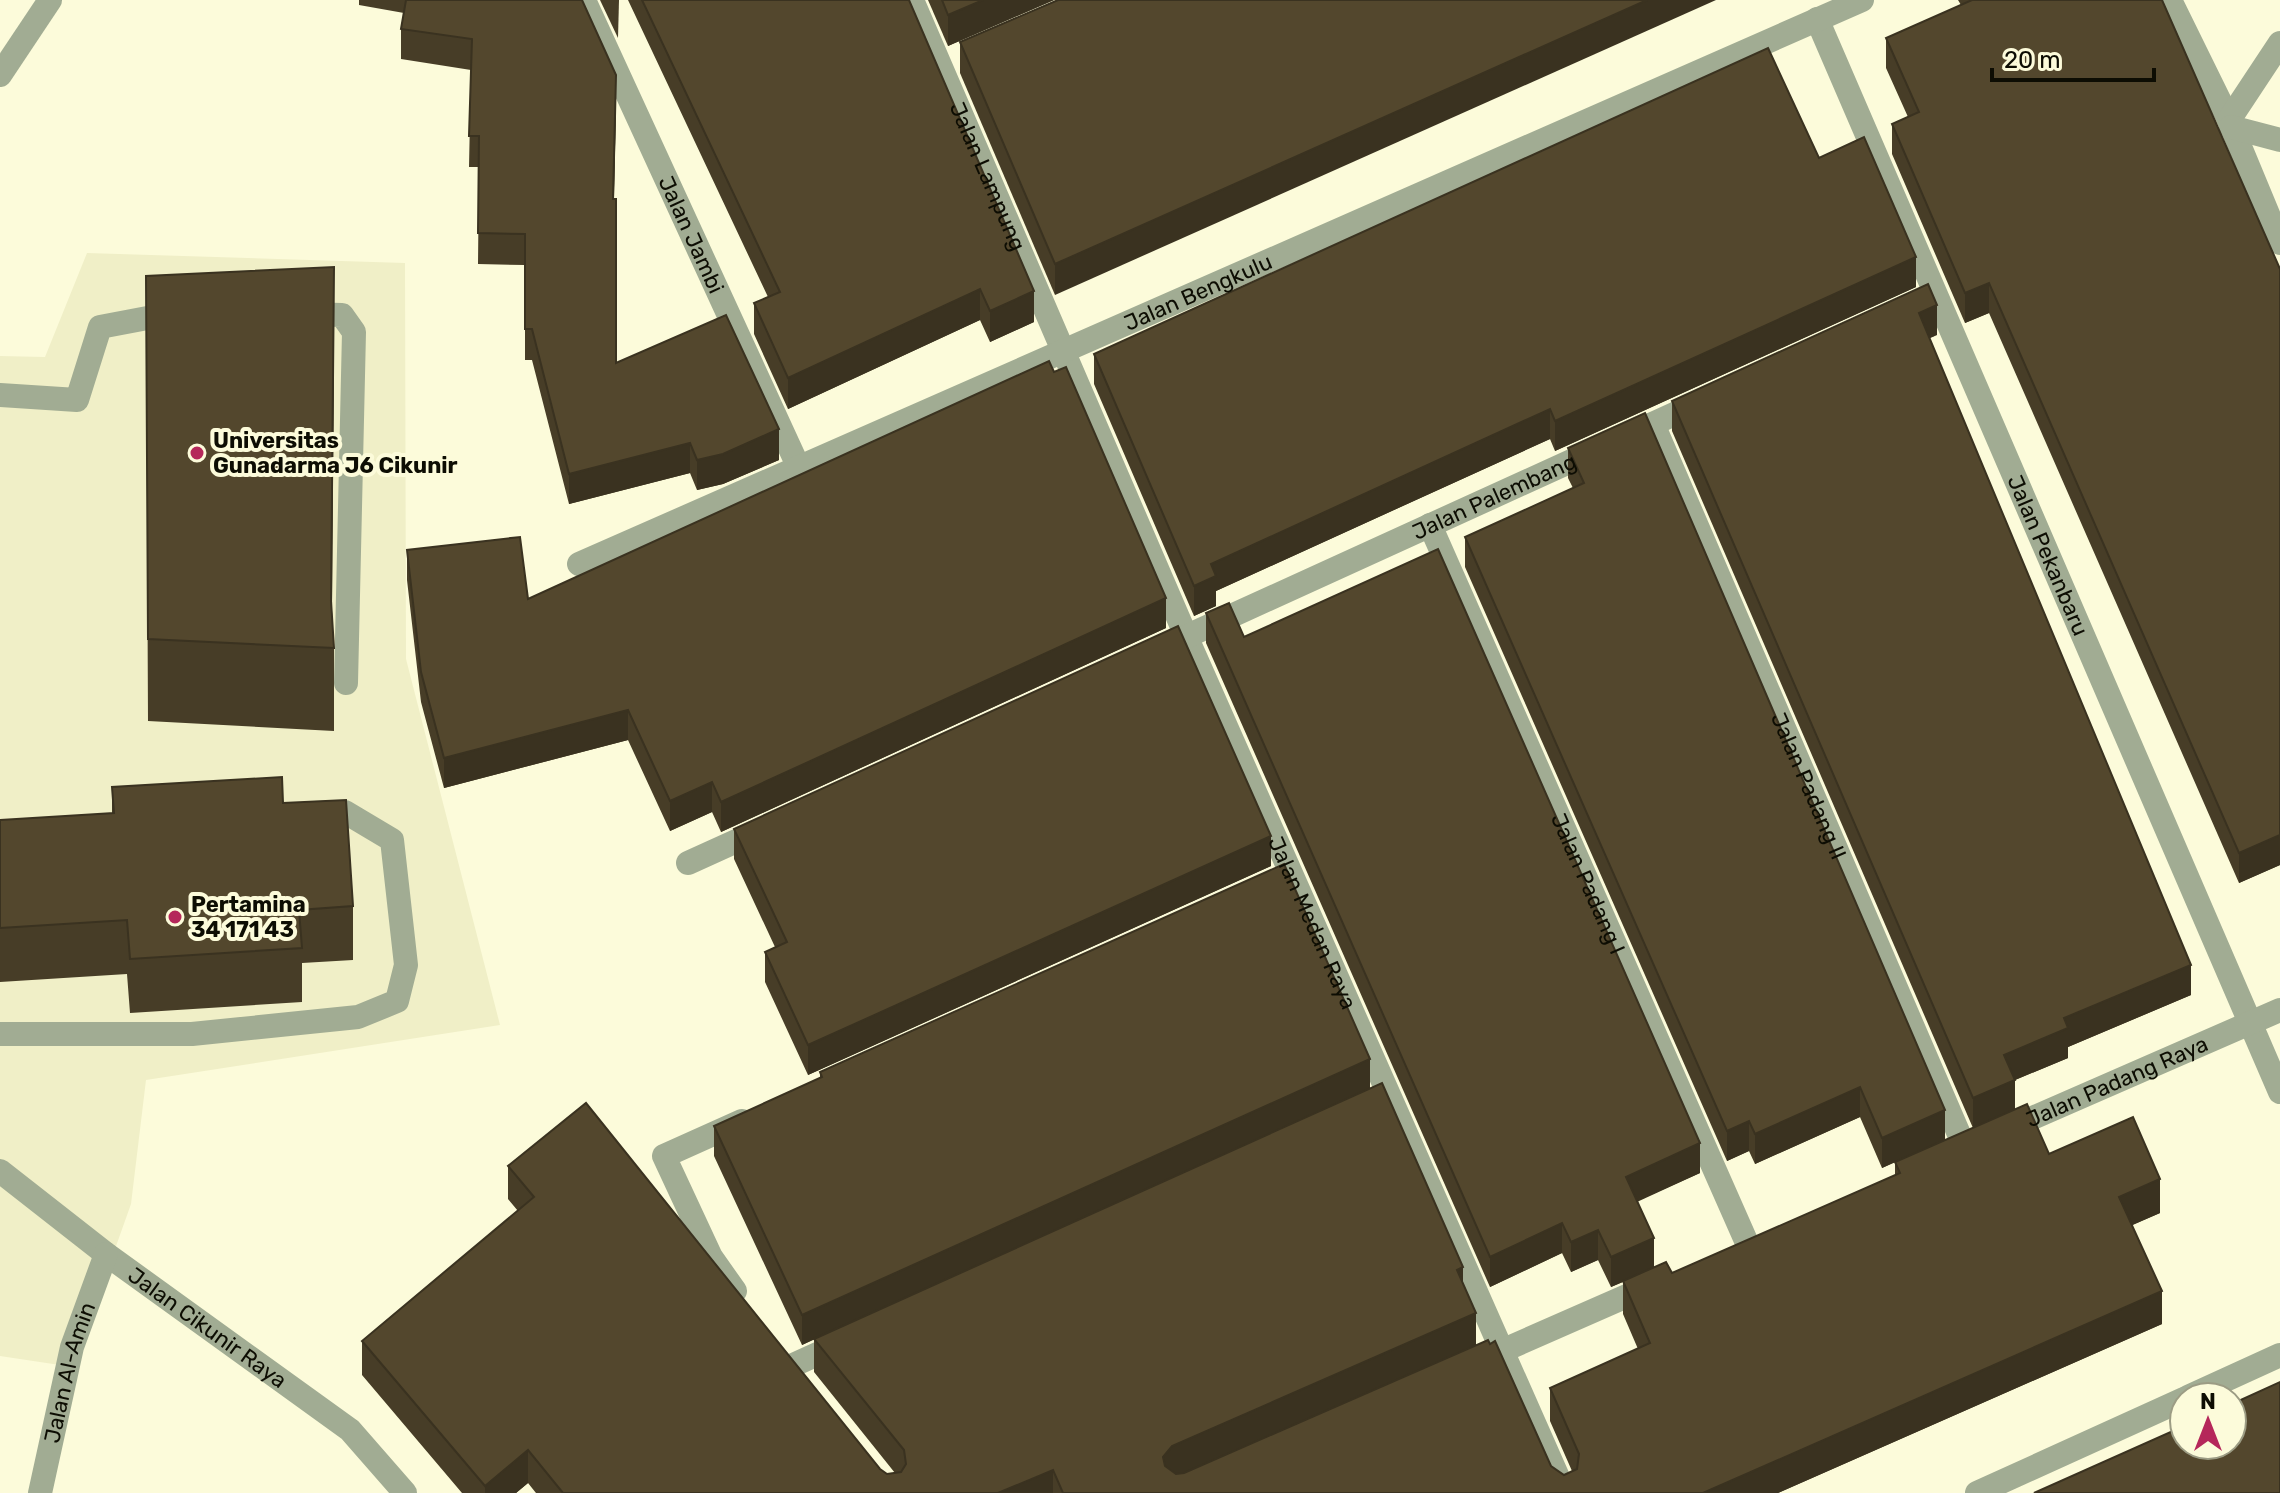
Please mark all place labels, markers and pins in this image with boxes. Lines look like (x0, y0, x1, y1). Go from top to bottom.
place label: Universitas Gunadarma J6 Cikunir (213, 427, 458, 479)
marker: Universitas Gunadarma J6 Cikunir (188, 444, 206, 462)
place label: Pertamina 34 171 43 (191, 891, 306, 943)
marker: Pertamina 34 171 43 (166, 908, 184, 926)

